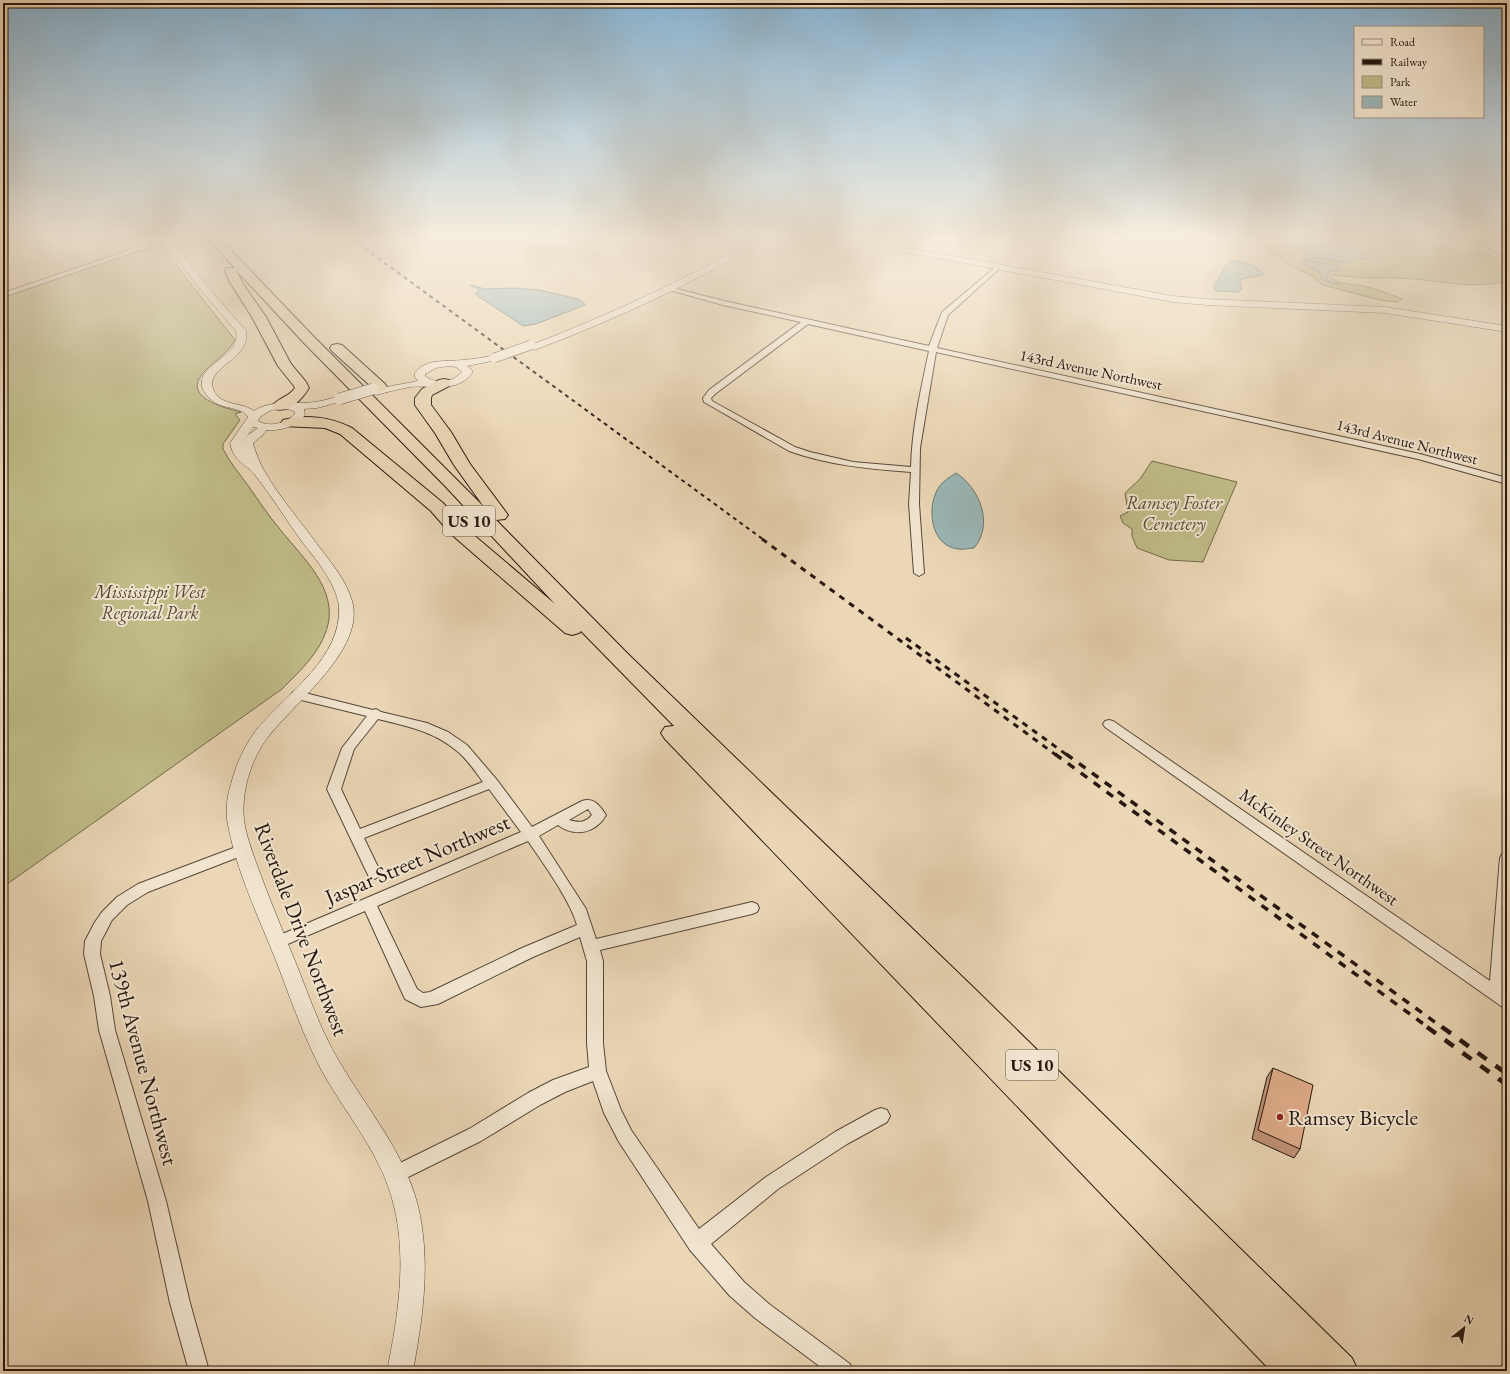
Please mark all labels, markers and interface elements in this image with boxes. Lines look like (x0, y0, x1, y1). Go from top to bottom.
legend (1354, 26, 1484, 118)
text: Road (1390, 34, 1416, 50)
text: Railway (1390, 54, 1428, 70)
text: Park (1390, 74, 1411, 90)
text: Water (1390, 94, 1417, 110)
street label: 143rd Avenue Northwest (1018, 345, 1164, 394)
street label: 143rd Avenue Northwest (1335, 415, 1480, 468)
park label: Ramsey Foster Cemetery (1126, 491, 1223, 536)
road number: US 10 (443, 506, 495, 536)
park label: Mississippi West Regional Park (93, 580, 207, 625)
street label: McKinley Street Northwest (1235, 783, 1404, 911)
street label: Jaspar Street Northwest (319, 807, 514, 912)
street label: Riverdale Drive Northwest (247, 818, 356, 1040)
street label: 139th Avenue Northwest (102, 956, 185, 1169)
road number: US 10 (1006, 1050, 1058, 1080)
place label: Ramsey Bicycle (1288, 1103, 1418, 1132)
marker: Ramsey Bicycle (1275, 1112, 1285, 1122)
north arrow (1444, 1308, 1484, 1348)
text: N (1462, 1311, 1476, 1328)

